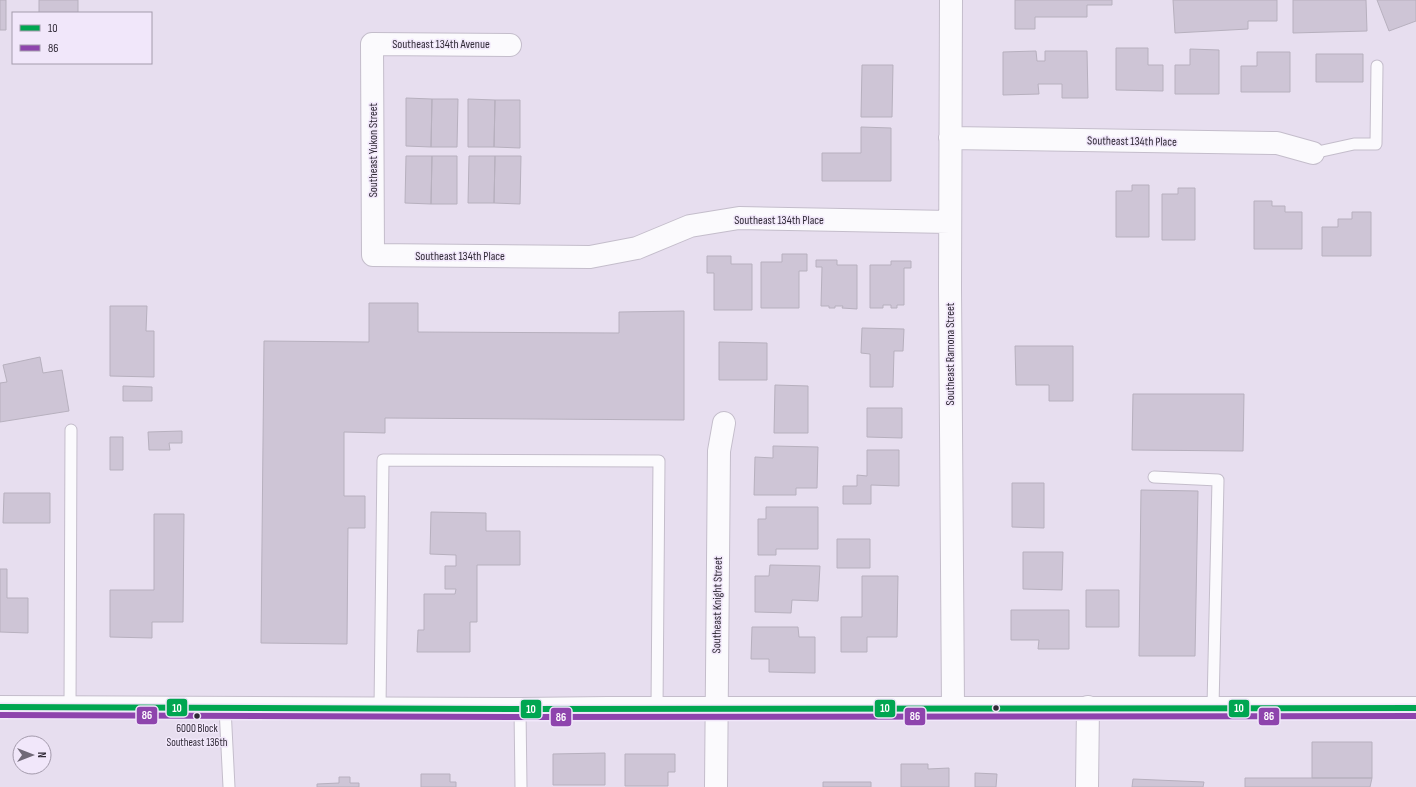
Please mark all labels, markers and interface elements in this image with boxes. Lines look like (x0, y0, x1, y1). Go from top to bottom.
legend (12, 12, 152, 64)
text: 10 (48, 21, 58, 36)
street label: Southeast 134th Avenue (392, 37, 490, 52)
text: 86 (48, 41, 59, 56)
street label: Southeast Yukon Street (366, 102, 381, 197)
street label: Southeast 134th Place (1087, 133, 1177, 150)
street label: Southeast 134th Place (734, 213, 824, 228)
street label: Southeast 134th Place (415, 249, 505, 264)
street label: Southeast Ramona Street (943, 302, 958, 405)
street label: Southeast Knight Street (709, 556, 726, 654)
line badge: 10 (166, 698, 188, 717)
line badge: 10 (520, 699, 542, 719)
line badge: 10 (874, 699, 896, 718)
line badge: 10 (1228, 699, 1250, 718)
text: 10 (172, 702, 182, 715)
text: 10 (880, 702, 890, 715)
text: 10 (1234, 702, 1244, 715)
text: 10 (526, 703, 536, 716)
unlabelled marker (991, 703, 1001, 713)
line badge: 86 (136, 706, 158, 725)
line badge: 86 (550, 707, 572, 727)
line badge: 86 (904, 707, 926, 726)
line badge: 86 (1258, 707, 1280, 726)
text: 86 (142, 709, 152, 722)
text: 86 (910, 710, 920, 723)
text: 86 (1264, 710, 1274, 723)
marker: 6000 Block Southeast 136th (192, 711, 202, 721)
text: 86 (556, 711, 566, 724)
place label: 6000 Block Southeast 136th (167, 722, 228, 749)
north arrow (12, 735, 52, 775)
text: N (35, 752, 48, 758)

